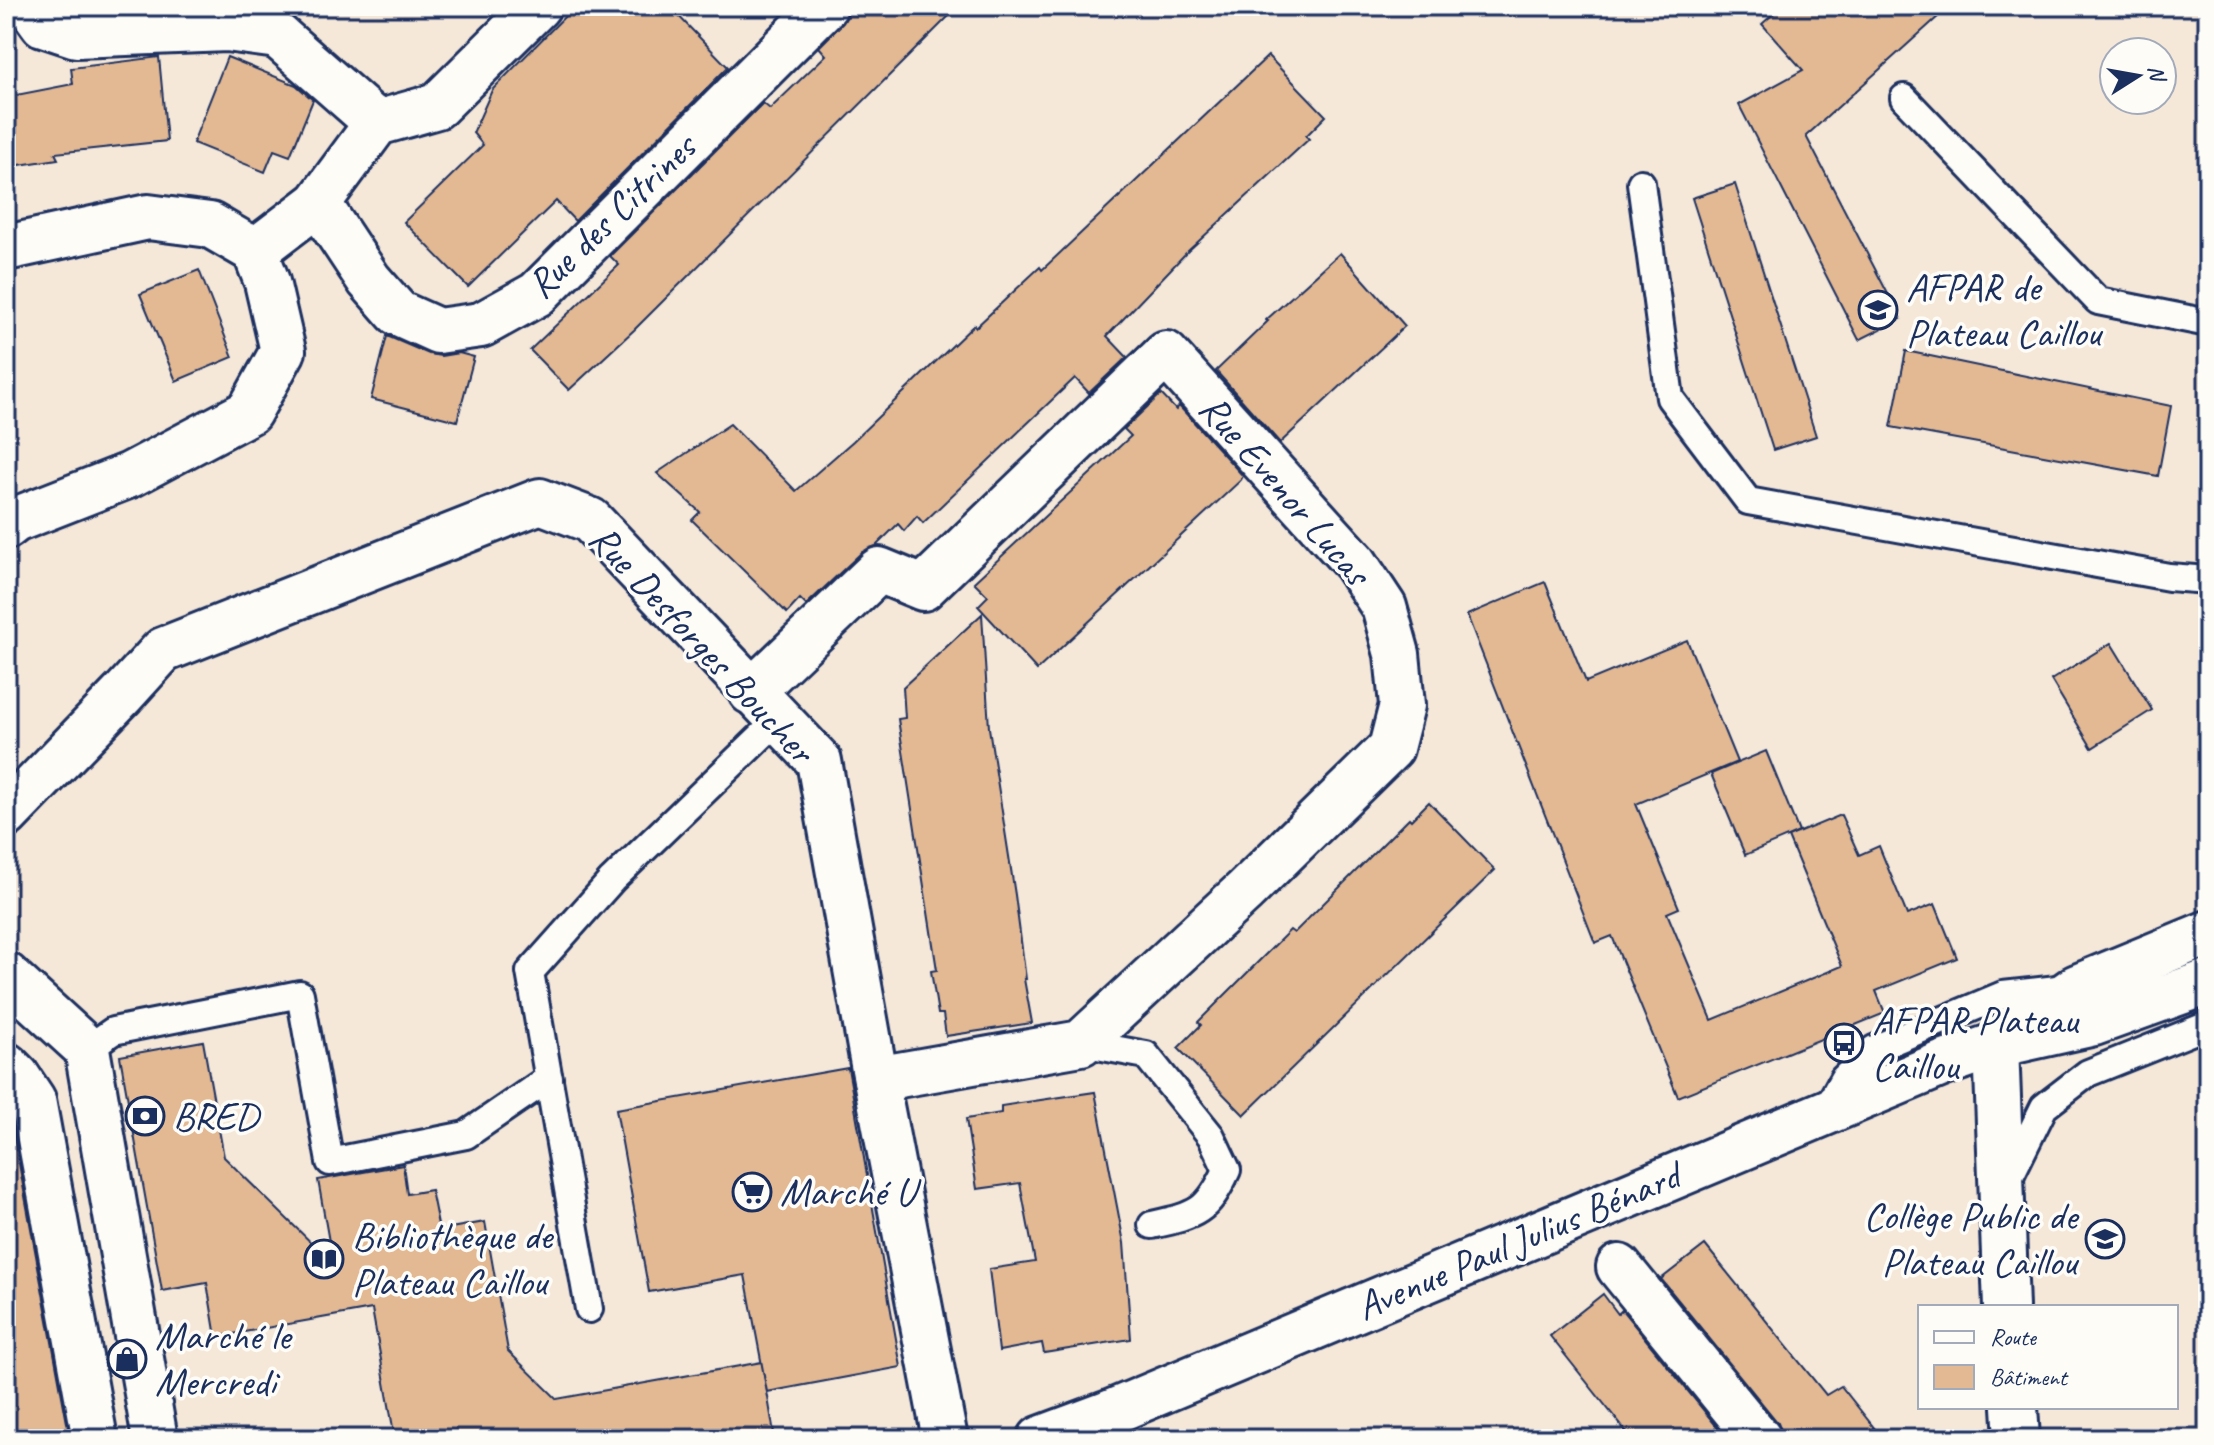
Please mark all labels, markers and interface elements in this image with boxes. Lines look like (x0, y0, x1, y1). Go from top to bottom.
north arrow (2098, 36, 2178, 116)
text: N (2142, 63, 2172, 85)
street label: Rue des Citrines (516, 121, 708, 309)
place label: AFPAR de Plateau Caillou (1906, 262, 2103, 358)
school or university icon: AFPAR de Plateau Caillou (1857, 289, 1899, 331)
street label: Rue Evenor Lucas (1188, 384, 1384, 598)
street label: Rue Desforges Boucher (578, 514, 827, 776)
place label: AFPAR Plateau Caillou (1872, 995, 2080, 1091)
bus stop icon: AFPAR Plateau Caillou (1823, 1022, 1865, 1064)
place label: BRED (173, 1091, 262, 1141)
bank icon: BRED (124, 1095, 166, 1137)
street label: Avenue Paul Julius Bénard (1349, 1148, 1692, 1332)
place label: Marché U (780, 1167, 922, 1217)
supermarket icon: Marché U (731, 1171, 773, 1213)
place label: Collège Public de Plateau Caillou (1863, 1191, 2080, 1287)
place label: Bibliothèque de Plateau Caillou (352, 1211, 555, 1307)
school or university icon: Collège Public de Plateau Caillou (2084, 1218, 2126, 1260)
library icon: Bibliothèque de Plateau Caillou (303, 1238, 345, 1280)
legend (1918, 1305, 2178, 1409)
place label: Marché le Mercredi (155, 1311, 293, 1407)
text: Route (1990, 1322, 2038, 1352)
shop icon: Marché le Mercredi (106, 1338, 148, 1380)
text: Bâtiment (1990, 1362, 2069, 1392)

